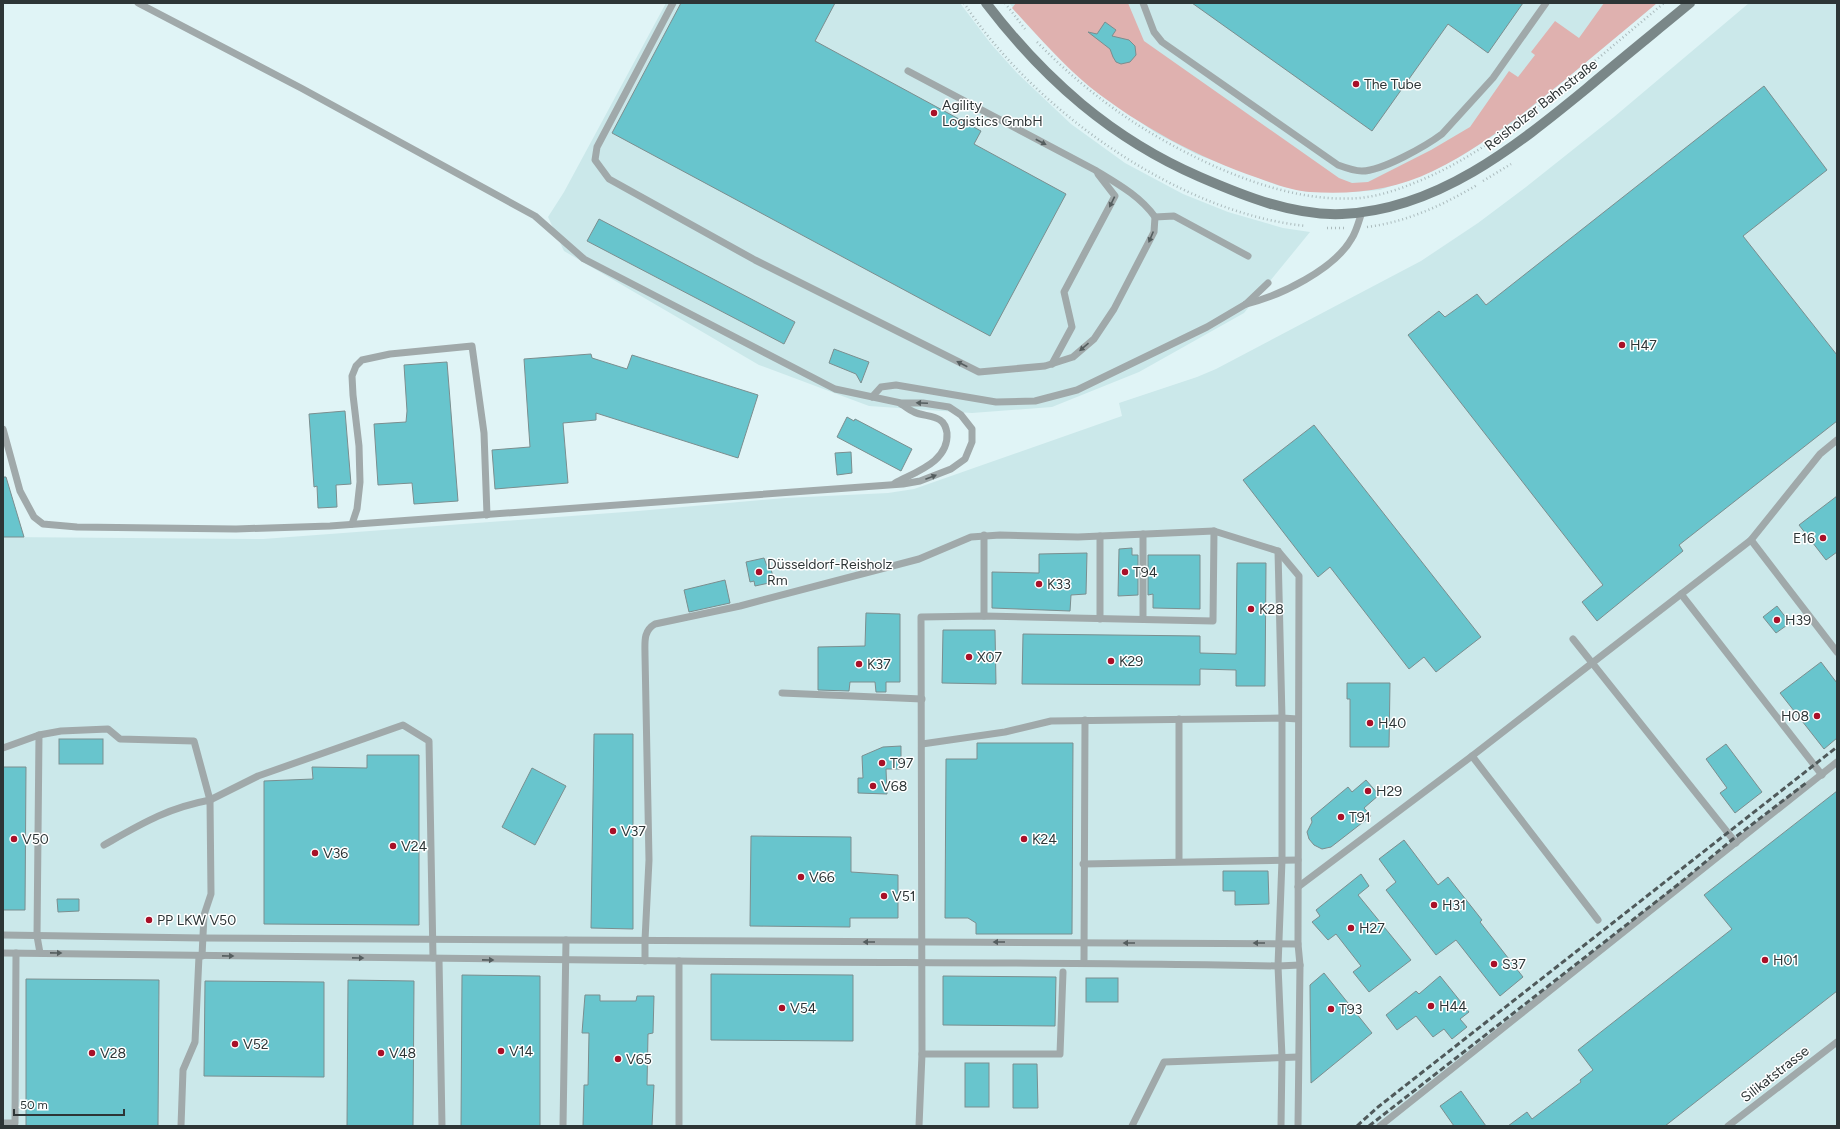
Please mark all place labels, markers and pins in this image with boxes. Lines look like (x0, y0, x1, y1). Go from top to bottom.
place label: The Tube (1364, 76, 1422, 93)
marker: The Tube (1351, 79, 1361, 89)
place label: Agility Logistics GmbH (942, 97, 1043, 130)
marker: Agility Logistics GmbH (929, 108, 939, 118)
place label: H47 (1630, 337, 1657, 354)
marker: H47 (1617, 340, 1627, 350)
place label: E16 (1793, 530, 1815, 547)
marker: E16 (1818, 533, 1828, 543)
place label: Düsseldorf-Reisholz Rm (767, 556, 892, 589)
place label: T94 (1133, 564, 1158, 581)
marker: Düsseldorf-Reisholz Rm (754, 567, 764, 577)
marker: T94 (1120, 567, 1130, 577)
place label: K33 (1047, 576, 1071, 593)
marker: K33 (1034, 579, 1044, 589)
place label: K28 (1259, 601, 1284, 618)
marker: K28 (1246, 604, 1256, 614)
place label: H39 (1785, 612, 1811, 629)
marker: H39 (1772, 615, 1782, 625)
place label: X07 (977, 649, 1003, 666)
marker: X07 (964, 652, 974, 662)
place label: K29 (1119, 653, 1143, 670)
place label: K37 (867, 656, 891, 673)
marker: K29 (1106, 656, 1116, 666)
marker: K37 (854, 659, 864, 669)
place label: H08 (1781, 708, 1809, 725)
marker: H08 (1812, 711, 1822, 721)
place label: H40 (1378, 715, 1406, 732)
marker: H40 (1365, 718, 1375, 728)
place label: T97 (890, 755, 914, 772)
marker: T97 (877, 758, 887, 768)
place label: V68 (881, 778, 907, 795)
marker: V68 (868, 781, 878, 791)
place label: H29 (1376, 783, 1402, 800)
marker: H29 (1363, 786, 1373, 796)
place label: T91 (1349, 809, 1370, 826)
marker: T91 (1336, 812, 1346, 822)
place label: V37 (621, 823, 646, 840)
marker: V37 (608, 826, 618, 836)
place label: V50 (22, 831, 49, 848)
place label: K24 (1032, 831, 1057, 848)
marker: V50 (9, 834, 19, 844)
marker: K24 (1019, 834, 1029, 844)
place label: V24 (401, 838, 428, 855)
marker: V24 (388, 841, 398, 851)
place label: V36 (323, 845, 348, 862)
marker: V36 (310, 848, 320, 858)
place label: V66 (809, 869, 835, 886)
marker: V66 (796, 872, 806, 882)
place label: V51 (892, 888, 916, 905)
marker: V51 (879, 891, 889, 901)
place label: H31 (1442, 897, 1466, 914)
marker: H31 (1429, 900, 1439, 910)
place label: PP LKW V50 (157, 912, 236, 929)
marker: PP LKW V50 (144, 915, 154, 925)
place label: H27 (1359, 920, 1385, 937)
marker: H27 (1346, 923, 1356, 933)
place label: H01 (1773, 952, 1798, 969)
marker: H01 (1760, 955, 1770, 965)
place label: S37 (1502, 956, 1526, 973)
marker: S37 (1489, 959, 1499, 969)
place label: H44 (1439, 998, 1467, 1015)
place label: V54 (790, 1000, 817, 1017)
place label: T93 (1339, 1001, 1362, 1018)
marker: H44 (1426, 1001, 1436, 1011)
marker: V54 (777, 1003, 787, 1013)
marker: T93 (1326, 1004, 1336, 1014)
place label: V52 (243, 1036, 269, 1053)
marker: V52 (230, 1039, 240, 1049)
place label: V14 (509, 1043, 533, 1060)
place label: V28 (100, 1045, 126, 1062)
place label: V48 (389, 1045, 416, 1062)
marker: V14 (496, 1046, 506, 1056)
marker: V28 (87, 1048, 97, 1058)
marker: V48 (376, 1048, 386, 1058)
place label: V65 (626, 1051, 652, 1068)
marker: V65 (613, 1054, 623, 1064)

